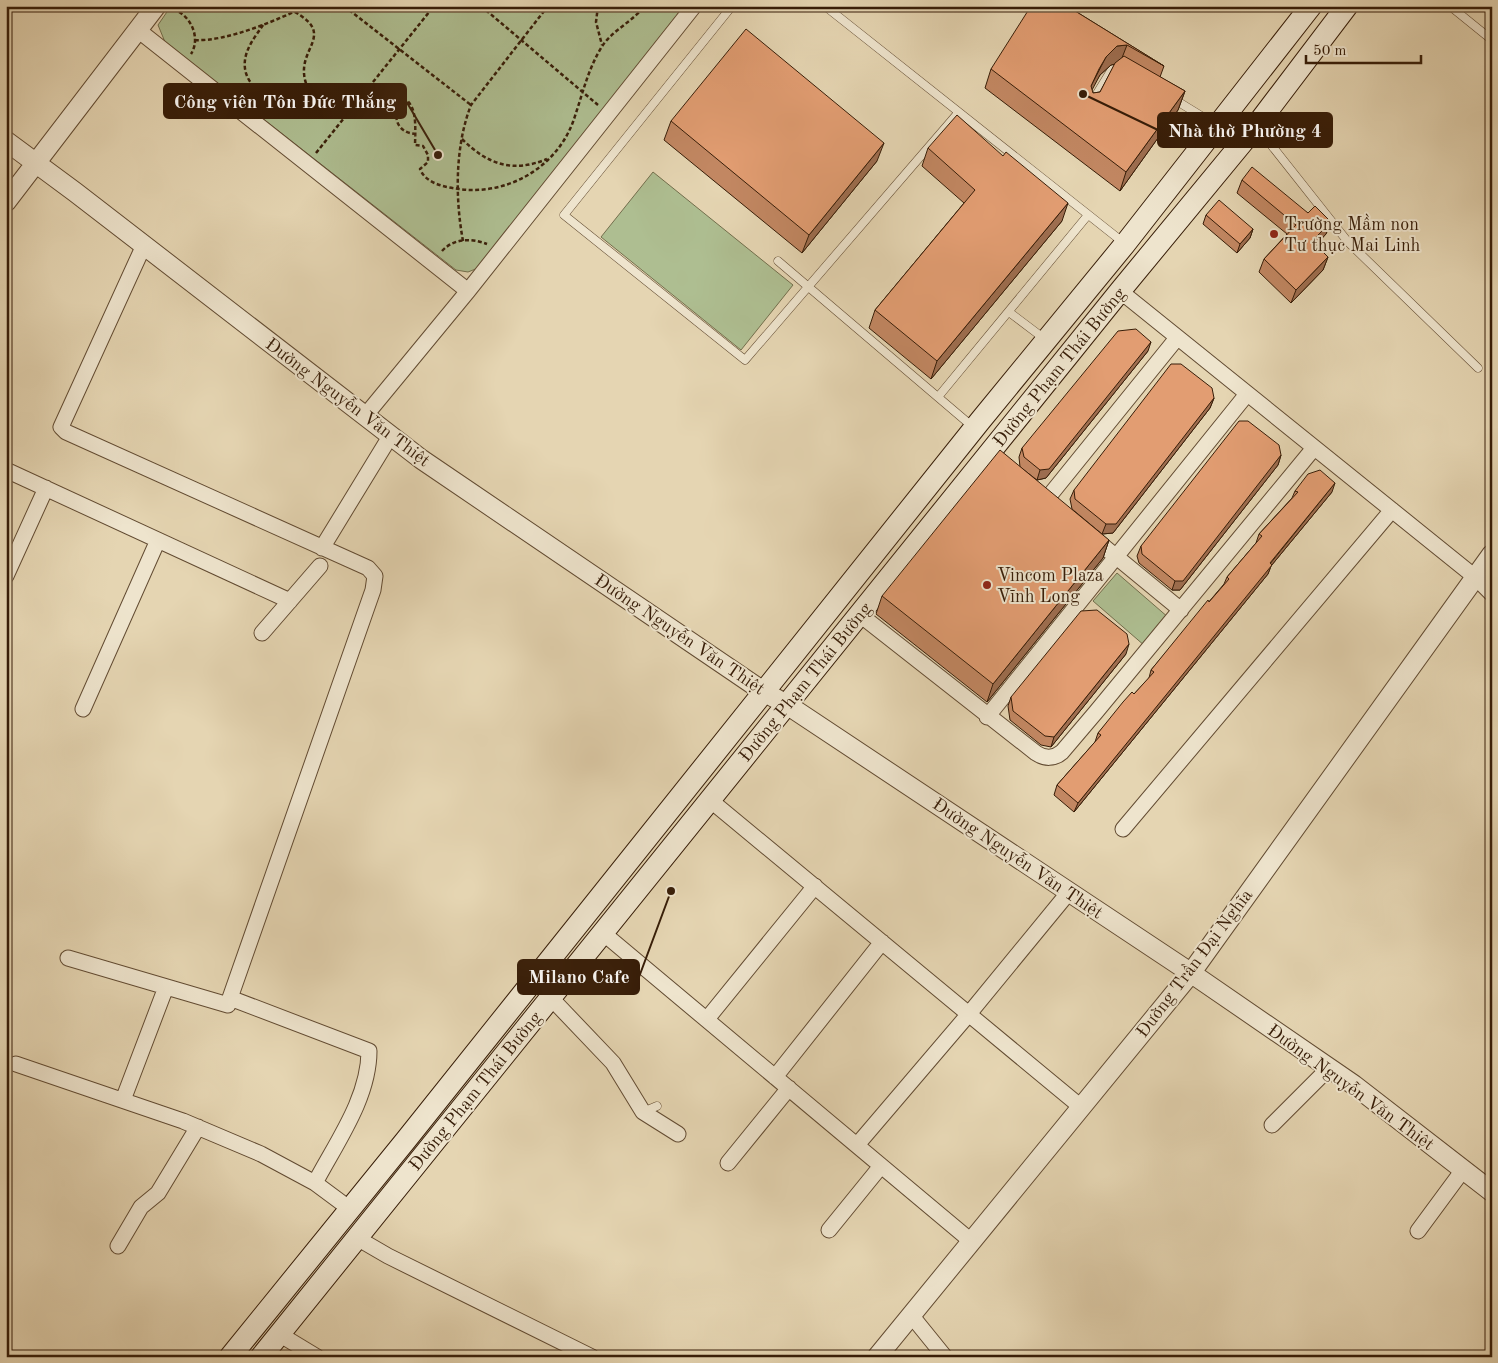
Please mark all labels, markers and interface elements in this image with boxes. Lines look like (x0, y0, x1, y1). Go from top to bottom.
scale bar (1306, 32, 1420, 64)
text: 50 m (1313, 44, 1347, 59)
callout: Công viên Tôn Đức Thắng (164, 84, 406, 118)
text: Công viên Tôn Đức Thắng (174, 91, 397, 113)
callout: Nhà thờ Phường 4 (1158, 113, 1332, 147)
text: Nhà thờ Phường 4 (1168, 123, 1322, 142)
place label: Trường Mầm non Tư thục Mai Linh (1284, 213, 1421, 255)
marker: Trường Mầm non Tư thục Mai Linh (1268, 228, 1280, 240)
street label: Đường Phạm Thái Bường (990, 284, 1130, 451)
street label: Đường Nguyễn Văn Thiệt (262, 334, 434, 470)
place label: Vincom Plaza Vĩnh Long (997, 567, 1104, 606)
street label: Đường Nguyễn Văn Thiệt (591, 570, 769, 698)
marker: Vincom Plaza Vĩnh Long (981, 579, 993, 591)
street label: Đường Phạm Thái Bường (736, 599, 876, 766)
street label: Đường Nguyễn Văn Thiệt (929, 794, 1107, 922)
street label: Đường Trần Đại Nghĩa (1131, 884, 1256, 1041)
callout: Milano Cafe (518, 960, 639, 994)
text: Milano Cafe (528, 969, 630, 988)
street label: Đường Phạm Thái Bường (406, 1008, 546, 1175)
street label: Đường Nguyễn Văn Thiệt (1264, 1020, 1438, 1154)

